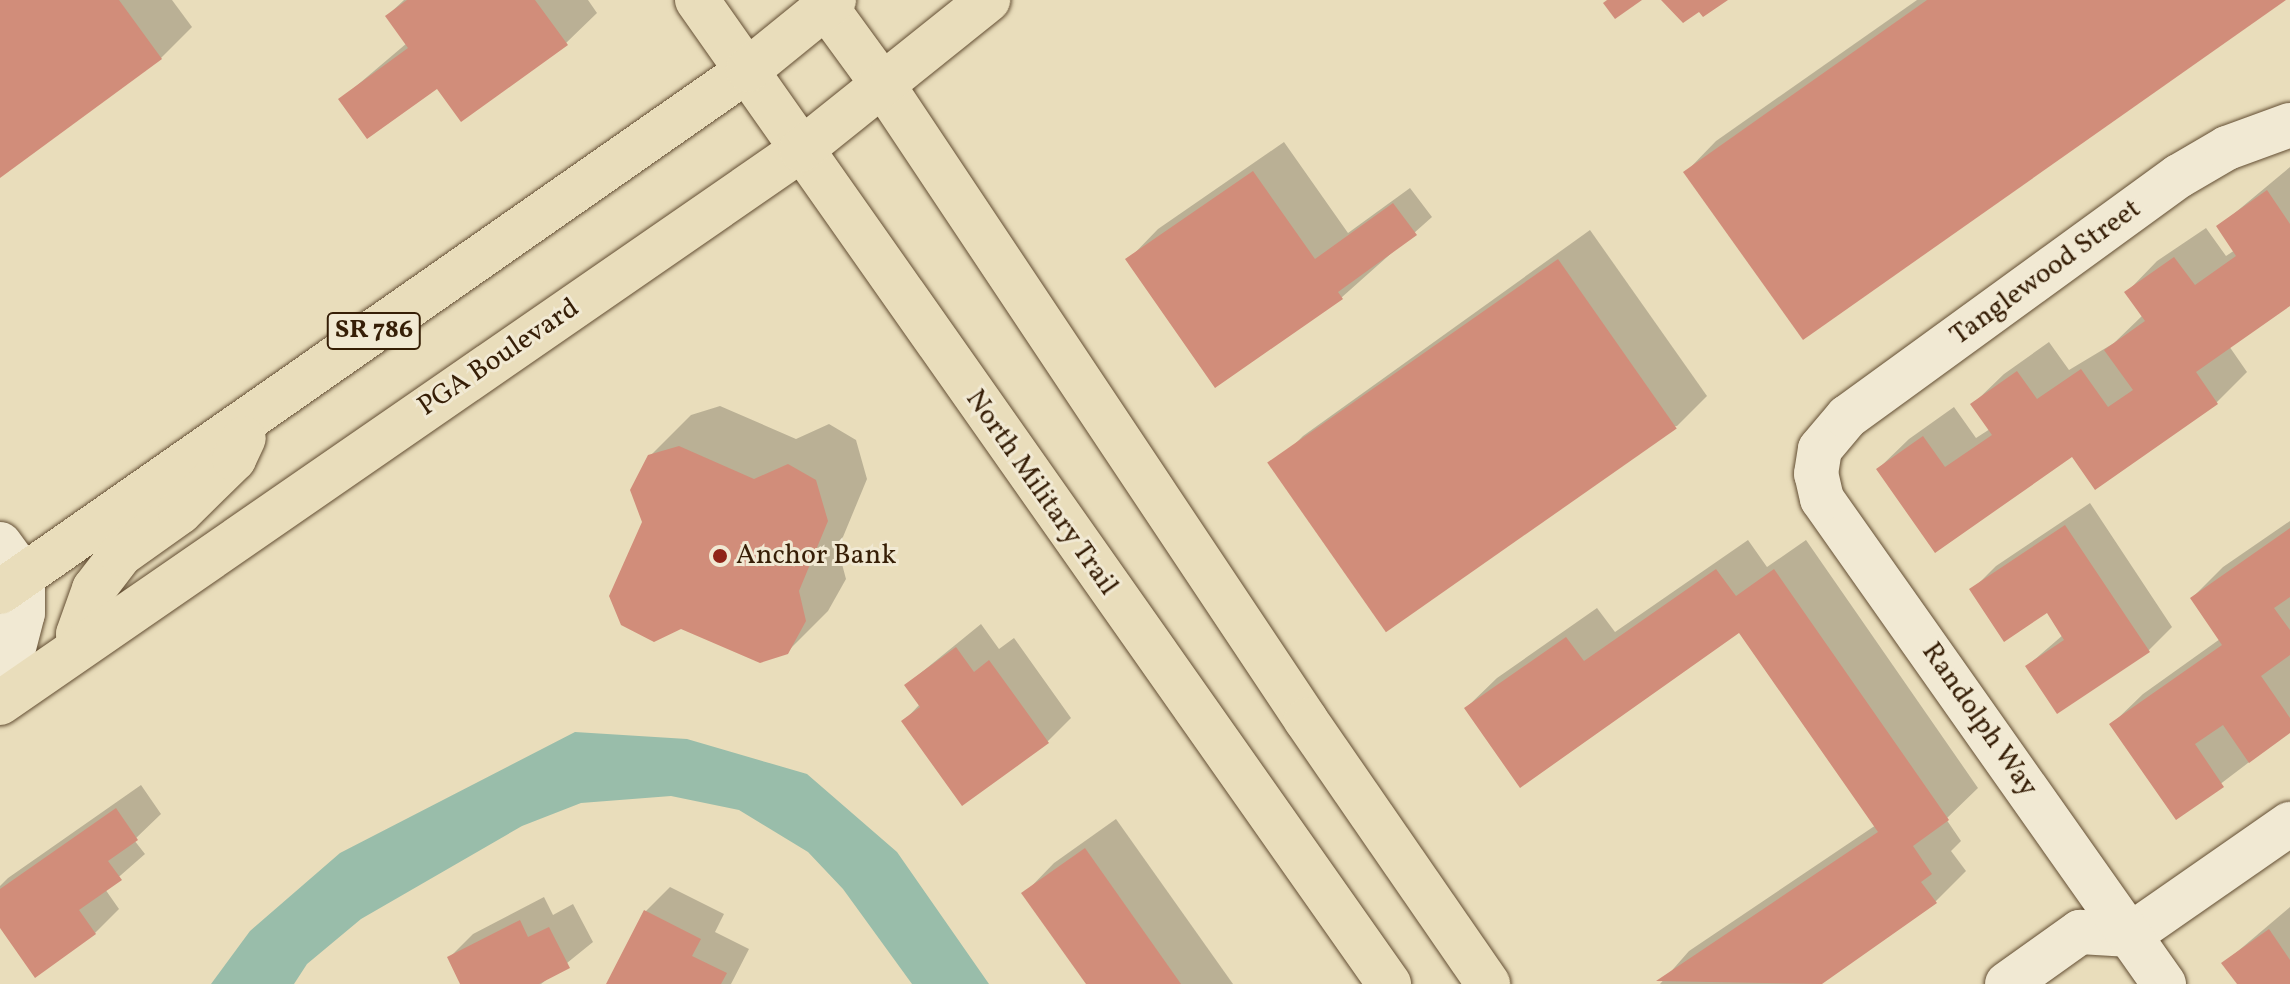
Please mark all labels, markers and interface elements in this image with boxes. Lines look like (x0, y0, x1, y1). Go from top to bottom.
street label: Tanglewood Street (1944, 193, 2148, 353)
street label: PGA Boulevard (412, 292, 586, 424)
road number: SR 786 (326, 309, 422, 353)
street label: North Military Trail (957, 383, 1125, 603)
place label: Anchor Bank (736, 539, 897, 573)
marker: Anchor Bank (711, 547, 729, 565)
street label: Randolph Way (1913, 636, 2045, 804)

